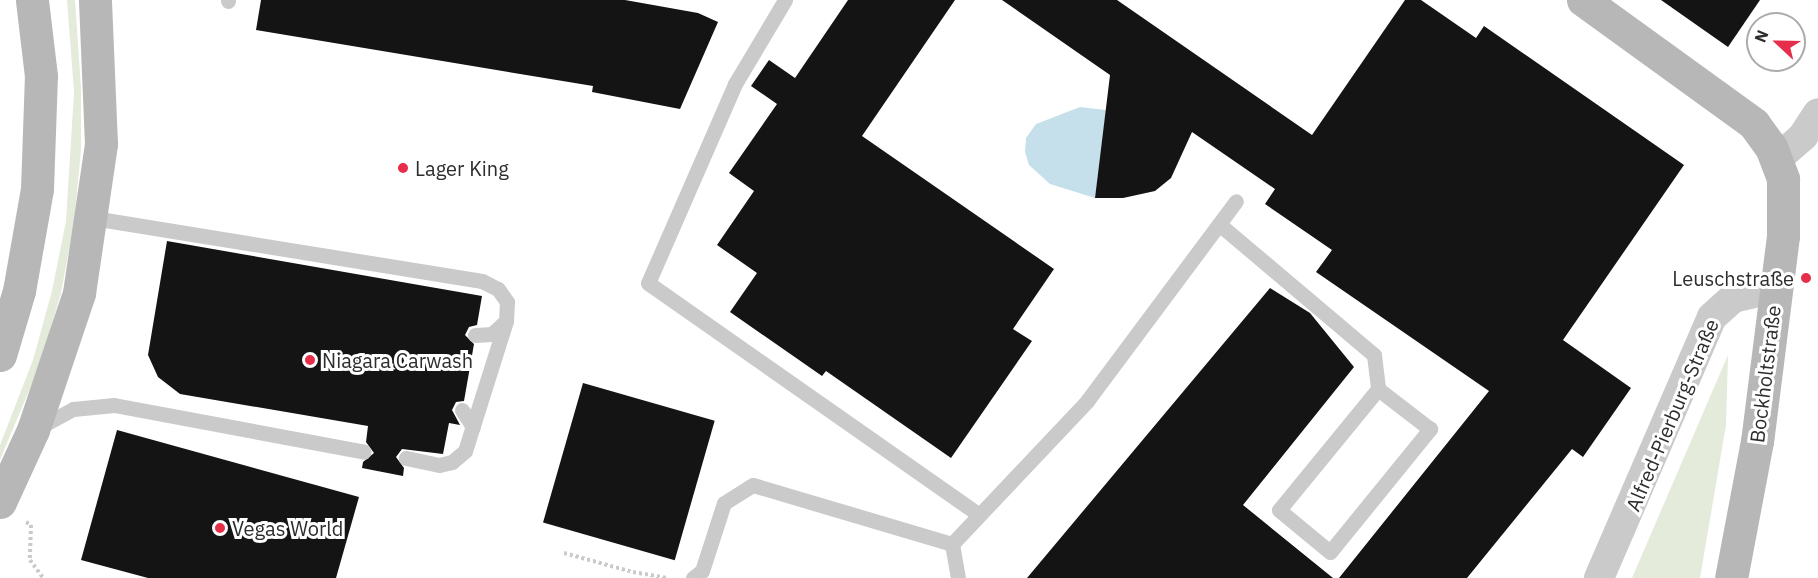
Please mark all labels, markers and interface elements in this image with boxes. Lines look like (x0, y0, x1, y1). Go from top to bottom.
north arrow (1746, 12, 1806, 72)
text: N (1750, 27, 1773, 45)
place label: Lager King (415, 156, 509, 180)
marker: Lager King (396, 161, 410, 175)
place label: Leuschstraße (1672, 266, 1794, 290)
marker: Leuschstraße (1799, 271, 1813, 285)
street label: Bockholtstraße (1745, 304, 1785, 444)
street label: Alfred-Pierburg-Straße (1621, 315, 1723, 515)
place label: Niagara Carwash (322, 348, 473, 372)
marker: Niagara Carwash (303, 353, 317, 367)
place label: Vegas World (232, 516, 343, 540)
marker: Vegas World (213, 521, 227, 535)

